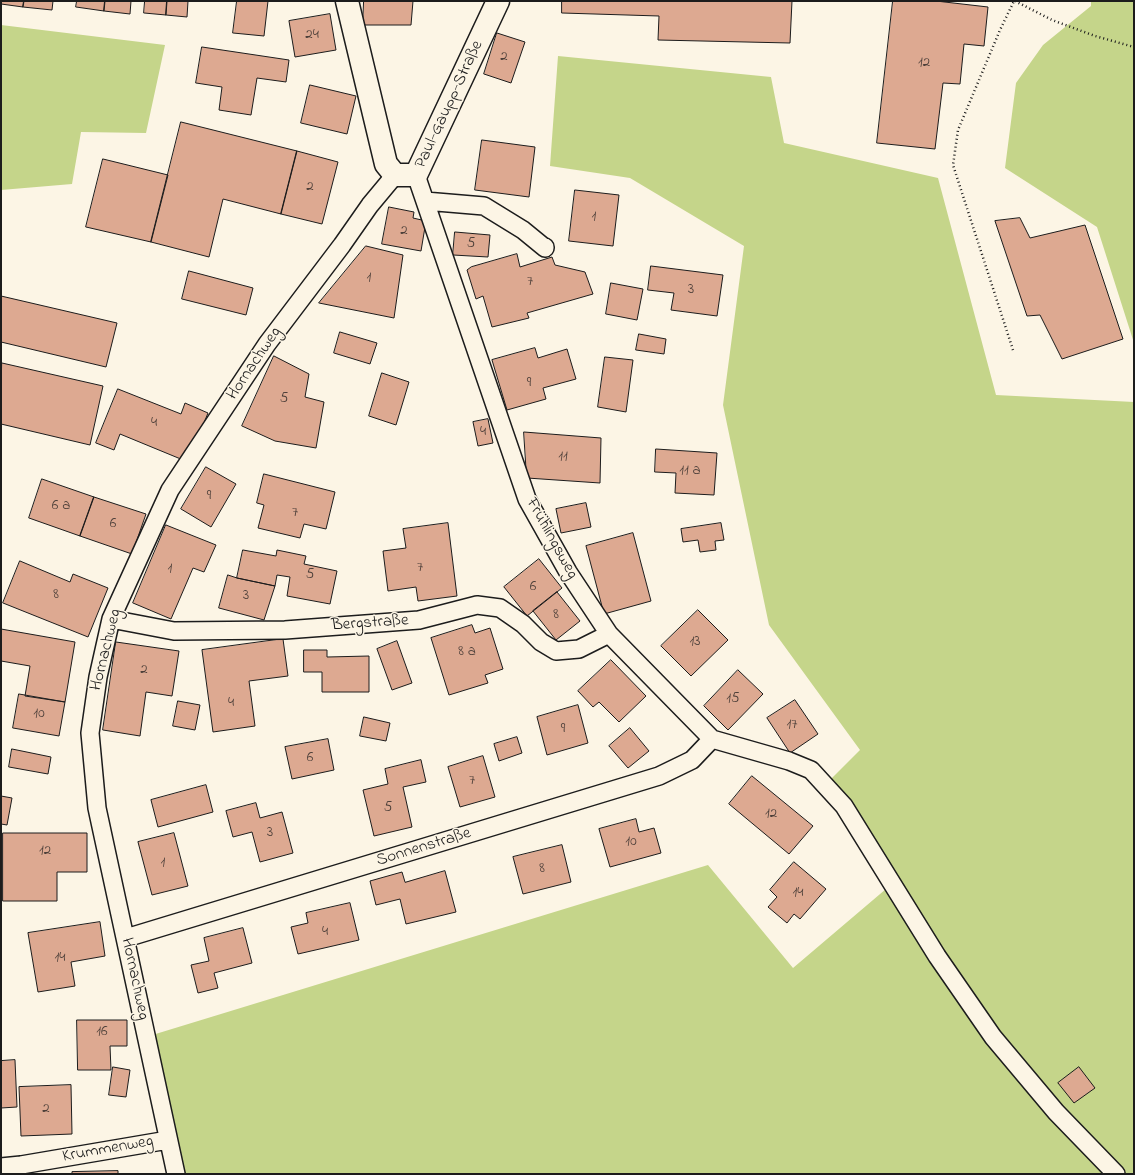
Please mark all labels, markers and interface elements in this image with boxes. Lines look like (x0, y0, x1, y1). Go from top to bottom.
house number: 24 (305, 27, 319, 45)
street label: Paul-Gaupp-Straße (411, 38, 489, 172)
house number: 2 (500, 49, 508, 67)
house number: 12 (918, 55, 930, 73)
house number: 2 (306, 179, 314, 197)
house number: 1 (592, 209, 596, 227)
house number: 2 (400, 223, 408, 241)
house number: 5 (467, 236, 475, 254)
house number: 1 (367, 270, 371, 288)
house number: 7 (527, 274, 533, 292)
house number: 3 (688, 282, 694, 300)
street label: Hornachweg (223, 324, 287, 404)
house number: 9 (527, 375, 531, 393)
house number: 5 (280, 391, 288, 409)
house number: 4 (151, 415, 157, 433)
house number: 4 (480, 424, 486, 442)
house number: 11 (558, 449, 568, 467)
house number: 11 a (679, 463, 701, 481)
house number: 9 (207, 488, 211, 506)
street label: Frühlingsweg (520, 495, 582, 583)
house number: 6 a (52, 498, 70, 516)
house number: 7 (292, 505, 298, 523)
house number: 6 (110, 516, 116, 534)
house number: 7 (417, 560, 423, 578)
house number: 1 (168, 561, 172, 579)
house number: 5 (306, 567, 314, 585)
house number: 6 (530, 579, 536, 597)
house number: 8 (53, 587, 59, 605)
house number: 3 (243, 588, 249, 606)
street label: Hornachweg (87, 607, 127, 693)
house number: 8 (553, 607, 559, 625)
street label: Bergstraße (331, 611, 409, 637)
house number: 13 (690, 634, 700, 652)
house number: 8 a (458, 644, 476, 662)
house number: 2 (140, 662, 148, 680)
house number: 15 (726, 691, 740, 709)
house number: 4 (228, 695, 234, 713)
house number: 10 (33, 706, 45, 724)
house number: 17 (787, 717, 797, 735)
house number: 9 (561, 721, 565, 739)
house number: 6 (307, 750, 313, 768)
house number: 7 (469, 773, 475, 791)
house number: 5 (384, 800, 392, 818)
house number: 12 (765, 806, 777, 824)
street label: Sonnenstraße (374, 824, 474, 872)
house number: 3 (267, 825, 273, 843)
house number: 10 (625, 834, 637, 852)
house number: 12 (39, 843, 51, 861)
house number: 1 (161, 855, 165, 873)
house number: 8 (539, 861, 545, 879)
house number: 14 (793, 885, 803, 903)
house number: 4 (322, 924, 328, 942)
street label: Hornachweg (115, 936, 153, 1022)
house number: 14 (55, 950, 65, 968)
house number: 16 (96, 1024, 108, 1042)
house number: 2 (42, 1101, 50, 1119)
street label: Krummenweg (61, 1132, 155, 1168)

